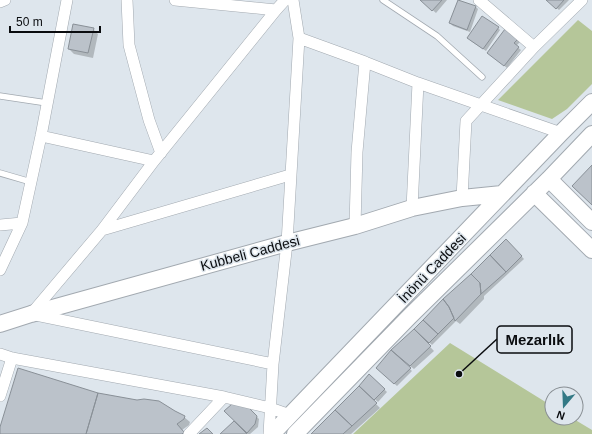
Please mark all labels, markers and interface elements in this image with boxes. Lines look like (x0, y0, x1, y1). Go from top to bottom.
scale bar (10, 8, 100, 34)
text: 50 m (16, 15, 43, 29)
street label: İnönü Caddesi (394, 229, 469, 306)
street label: Kubbeli Caddesi (199, 232, 301, 274)
callout: Mezarlık (497, 326, 572, 353)
text: Mezarlık (505, 331, 565, 348)
north arrow (544, 386, 584, 426)
text: N (555, 408, 566, 422)

